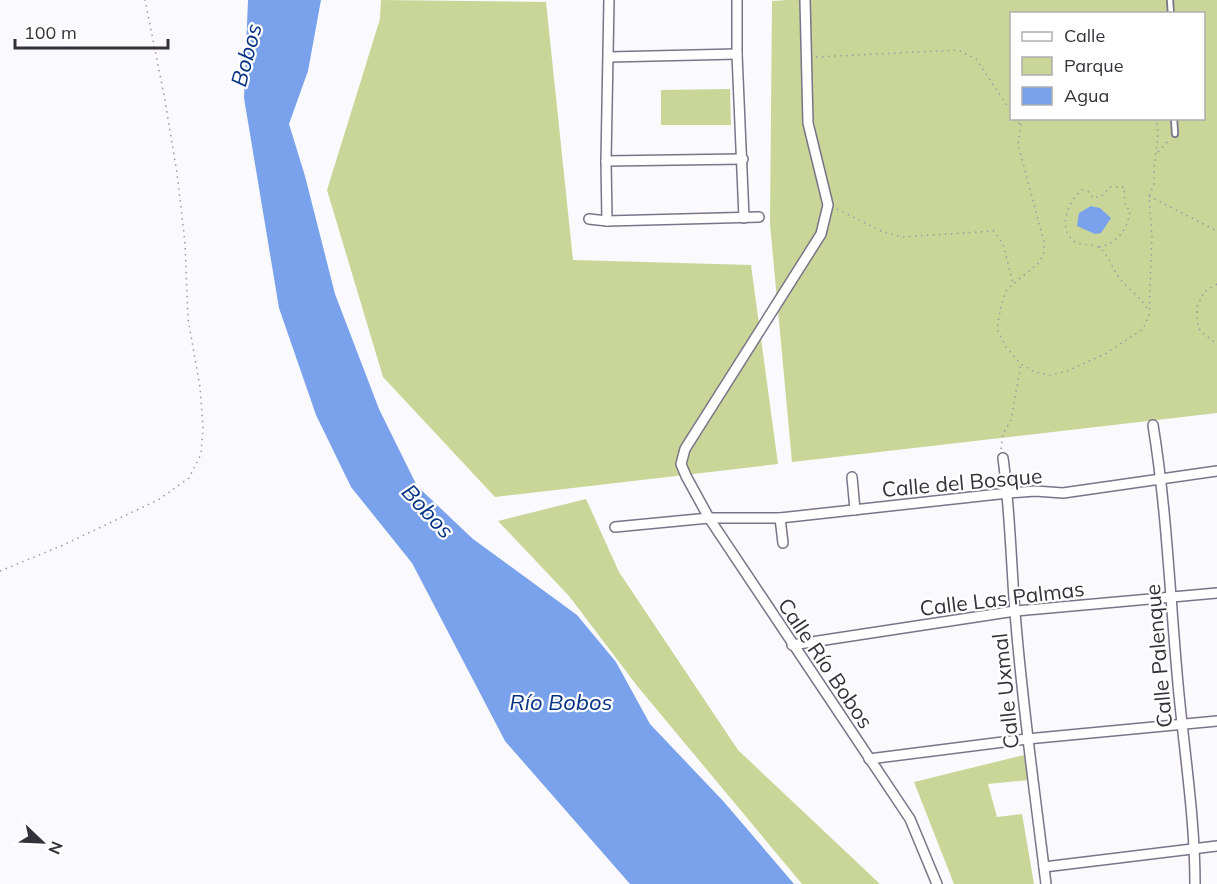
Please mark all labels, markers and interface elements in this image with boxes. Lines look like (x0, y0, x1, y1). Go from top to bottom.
scale bar (15, 12, 168, 50)
legend (1010, 12, 1205, 120)
water label: Bobos (224, 20, 268, 90)
text: 100 m (24, 21, 77, 44)
text: Calle (1064, 24, 1105, 47)
text: Parque (1064, 54, 1123, 77)
text: Agua (1064, 84, 1109, 107)
street label: Calle del Bosque (881, 462, 1043, 502)
water label: Bobos (396, 478, 460, 544)
street label: Calle Las Palmas (918, 575, 1086, 621)
street label: Calle Palenque (1139, 583, 1177, 729)
street label: Calle Río Bobos (773, 593, 879, 733)
street label: Calle Uxmal (986, 632, 1024, 750)
water label: Río Bobos (510, 688, 613, 716)
north arrow (12, 812, 72, 872)
text: N (44, 838, 67, 857)

